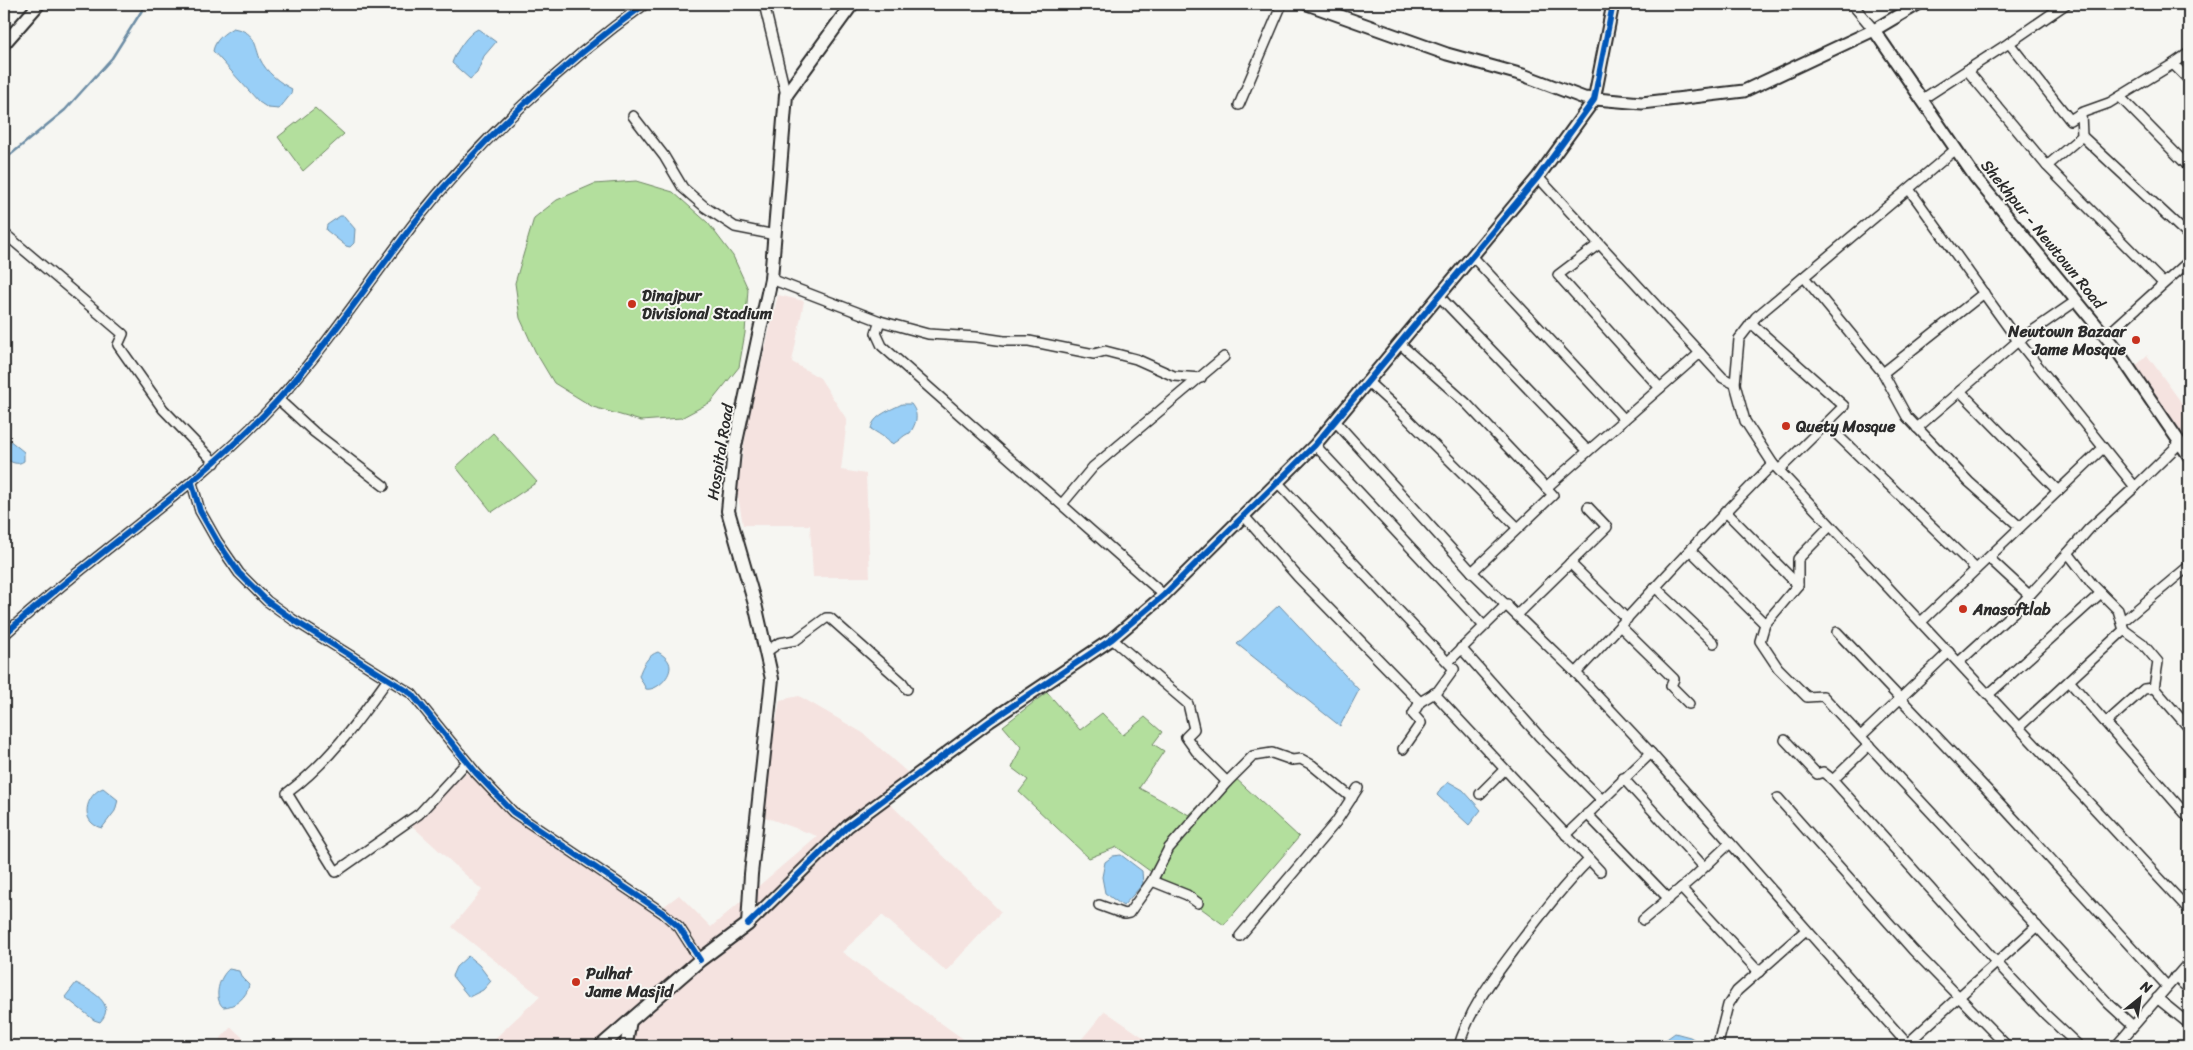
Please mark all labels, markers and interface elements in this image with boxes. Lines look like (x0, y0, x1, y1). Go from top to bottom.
street label: Shekhpur - Newtown Road (1973, 153, 2114, 317)
place label: Dinajpur Divisional Stadium (642, 281, 773, 328)
marker: Dinajpur Divisional Stadium (626, 298, 638, 310)
place label: Newtown Bazaar Jame Mosque (2007, 317, 2127, 364)
marker: Newtown Bazaar Jame Mosque (2130, 334, 2142, 346)
street label: Hospital Road (698, 400, 742, 502)
place label: Quety Mosque (1795, 412, 1896, 441)
marker: Quety Mosque (1780, 420, 1792, 432)
place label: Anasoftlab (1972, 595, 2051, 624)
marker: Anasoftlab (1957, 603, 1969, 615)
place label: Pulhat Jame Masjid (585, 959, 674, 1006)
north arrow (2116, 972, 2166, 1022)
text: N (2135, 973, 2157, 1001)
marker: Pulhat Jame Masjid (570, 976, 582, 988)

